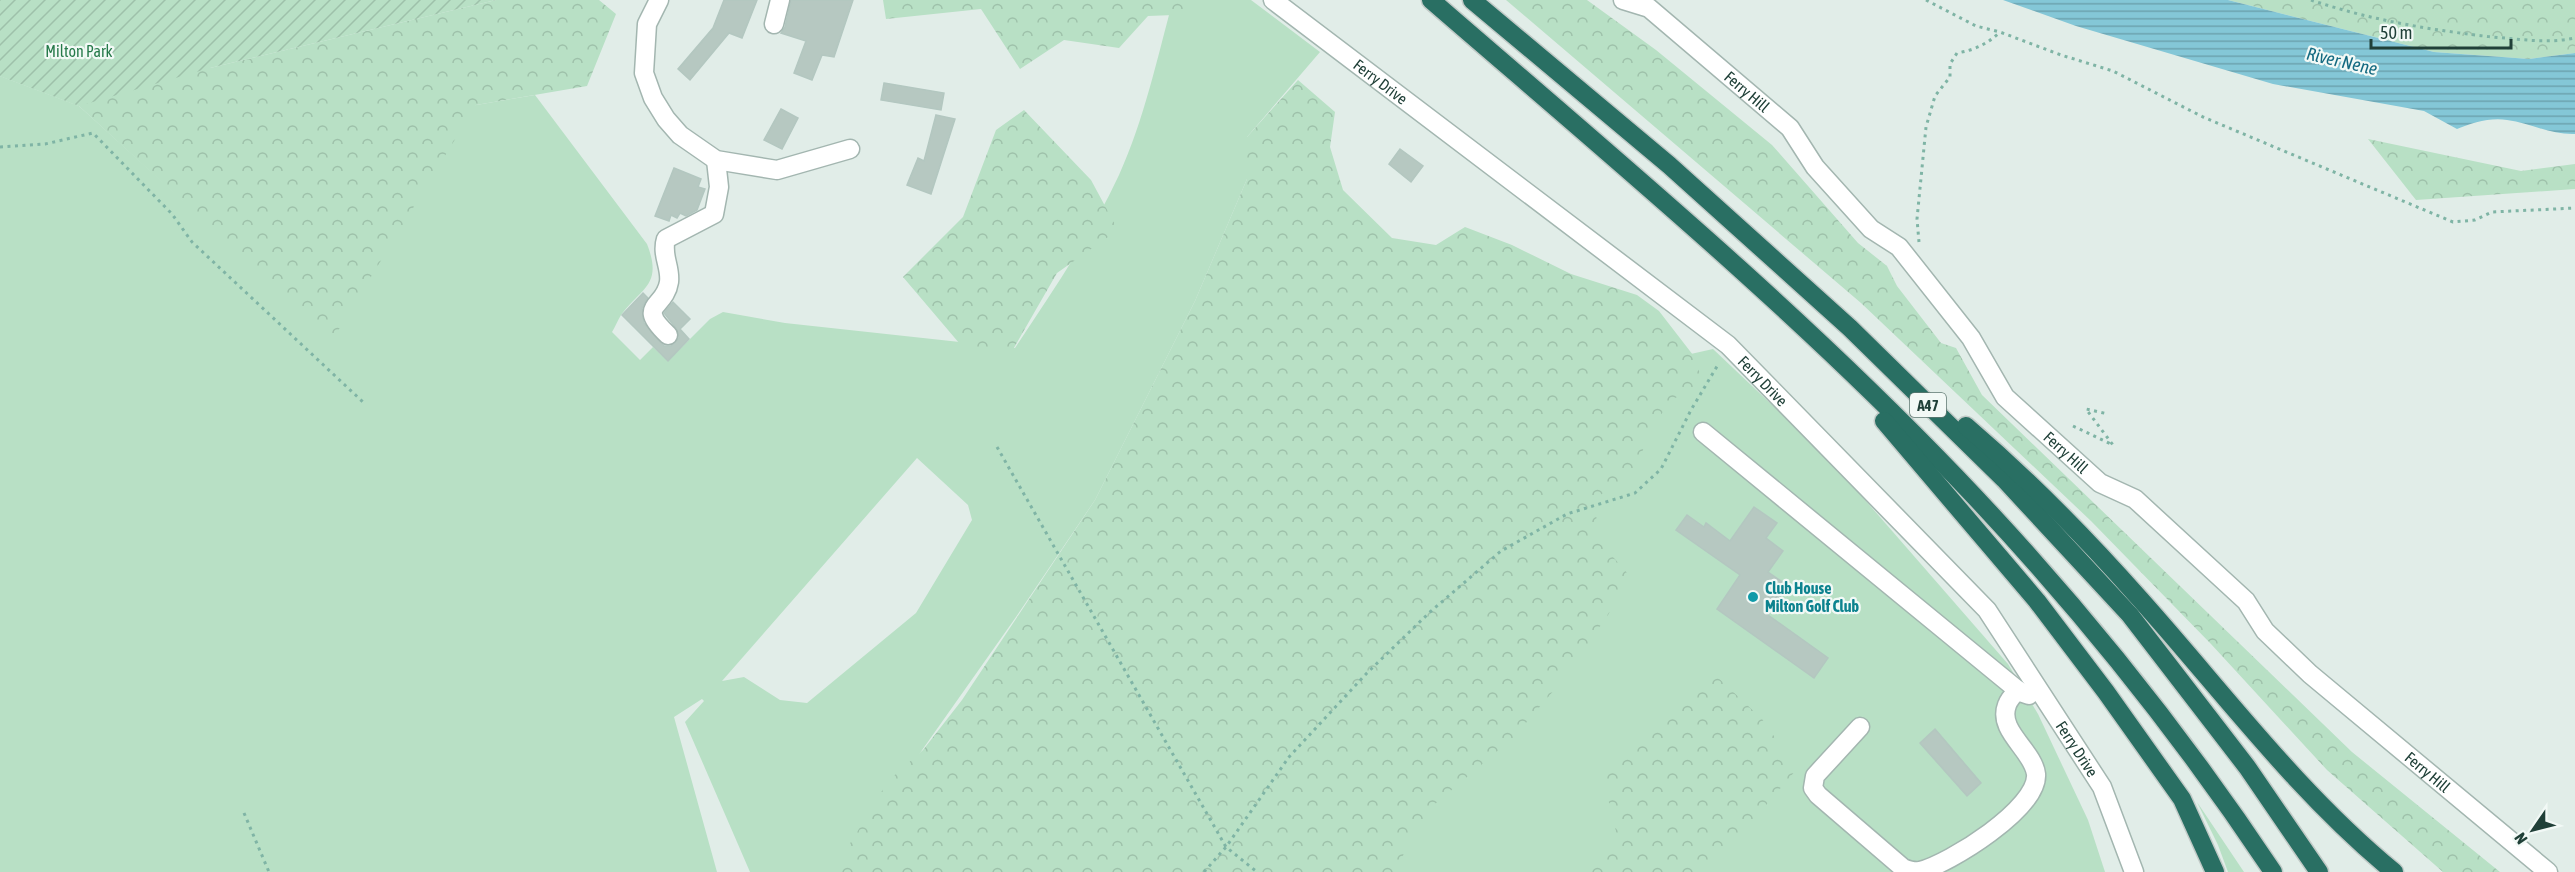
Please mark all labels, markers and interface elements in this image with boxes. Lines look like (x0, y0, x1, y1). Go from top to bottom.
scale bar (2371, 12, 2510, 50)
text: 50 m (2380, 22, 2412, 43)
park label: Milton Park (45, 42, 113, 60)
water label: River Nene (2305, 43, 2379, 79)
street label: Ferry Drive (1350, 55, 1411, 108)
street label: Ferry Hill (1721, 67, 1774, 116)
street label: Ferry Drive (1735, 352, 1791, 409)
road number: A47 (1910, 393, 1946, 417)
street label: Ferry Hill (2040, 428, 2092, 477)
place label: Club House Milton Golf Club (1765, 579, 1860, 615)
marker: Club House Milton Golf Club (1746, 590, 1760, 604)
street label: Ferry Drive (2052, 718, 2102, 780)
street label: Ferry Hill (2402, 748, 2455, 796)
north arrow (2503, 800, 2563, 860)
text: N (2511, 830, 2531, 848)

